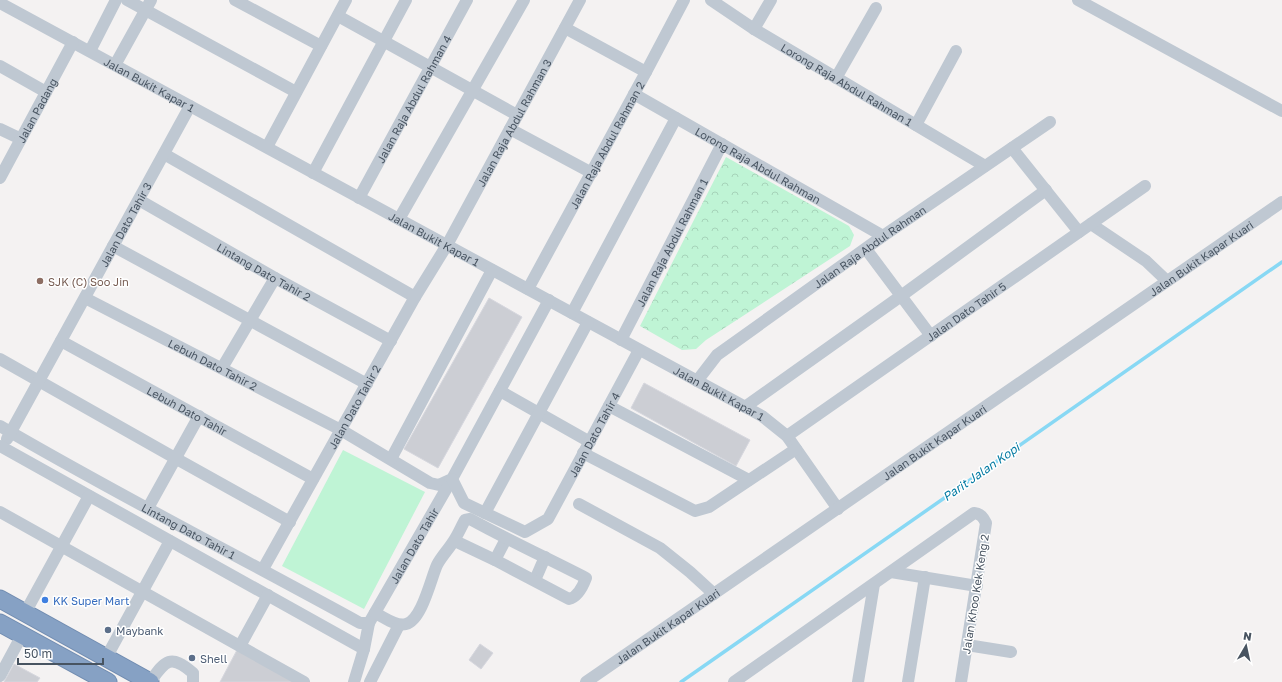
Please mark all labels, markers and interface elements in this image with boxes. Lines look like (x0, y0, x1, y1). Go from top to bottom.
street label: Jalan Raja Abdul Rahman 4 (373, 32, 453, 165)
street label: Lorong Raja Abdul Rahman 1 (779, 40, 915, 128)
street label: Jalan Bukit Kapar 1 (102, 54, 197, 114)
street label: Jalan Raja Abdul Rahman 3 (474, 56, 553, 189)
street label: Jalan Padang (14, 76, 59, 145)
street label: Jalan Raja Abdul Rahman 2 (566, 79, 646, 211)
street label: Lorong Raja Abdul Rahman (693, 124, 823, 206)
street label: Jalan Raja Abdul Rahman 1 (633, 176, 710, 308)
street label: Jalan Dato Tahir 3 (97, 180, 153, 269)
street label: Jalan Raja Abdul Rahman (811, 202, 928, 290)
street label: Jalan Bukit Kapar 1 (387, 209, 482, 268)
street label: Jalan Bukit Kapar Kuari (1147, 218, 1255, 298)
street label: Lintang Dato Tahir 2 (215, 240, 313, 303)
place label: SJK (C) Soo Jin (48, 275, 129, 288)
marker: SJK (C) Soo Jin (35, 276, 45, 286)
street label: Jalan Dato Tahir 5 (923, 279, 1008, 344)
street label: Lebuh Dato Tahir 2 (166, 336, 260, 392)
street label: Jalan Dato Tahir 2 (325, 362, 382, 451)
street label: Jalan Bukit Kapar 1 (672, 363, 767, 423)
street label: Lebuh Dato Tahir (145, 383, 230, 438)
street label: Jalan Dato Tahir 4 (565, 389, 622, 479)
street label: Jalan Bukit Kapar Kuari (880, 402, 989, 482)
water label: Parit Jalan Kopi (940, 439, 1024, 504)
street label: Lintang Dato Tahir 1 (140, 500, 238, 561)
street label: Jalan Dato Tahir (387, 505, 441, 586)
street label: Jalan Khoo Kek Keng 2 (959, 533, 991, 655)
street label: Jalan Bukit Kapar Kuari (613, 585, 722, 666)
place label: KK Super Mart (53, 594, 129, 607)
marker: KK Super Mart (40, 595, 50, 605)
place label: Maybank (116, 624, 164, 637)
marker: Maybank (103, 625, 113, 635)
north arrow (1226, 626, 1266, 666)
text: N (1242, 629, 1253, 643)
scale bar (18, 640, 103, 666)
text: 50 m (24, 646, 52, 661)
place label: Shell (200, 652, 228, 665)
marker: Shell (187, 653, 197, 663)

